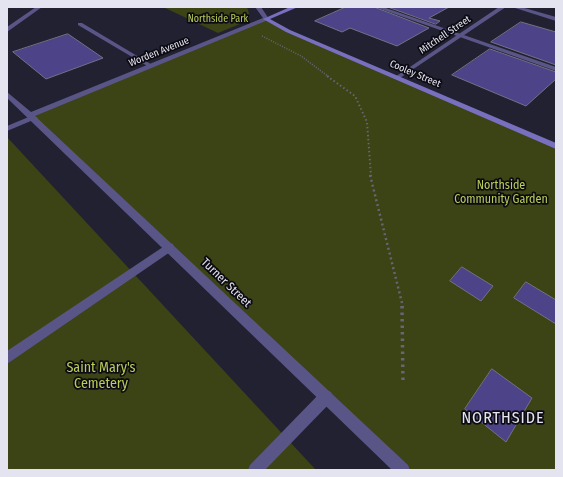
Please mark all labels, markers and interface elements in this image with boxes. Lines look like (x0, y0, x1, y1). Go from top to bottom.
park label: Northside Park (188, 13, 248, 25)
street label: Mitchell Street (417, 13, 473, 57)
street label: Worden Avenue (127, 34, 191, 70)
street label: Cooley Street (388, 58, 442, 90)
park label: Northside Community Garden (454, 179, 548, 207)
street label: Turner Street (198, 255, 254, 311)
park label: Saint Mary's Cemetery (66, 360, 136, 392)
district label: NORTHSIDE (461, 409, 545, 429)

